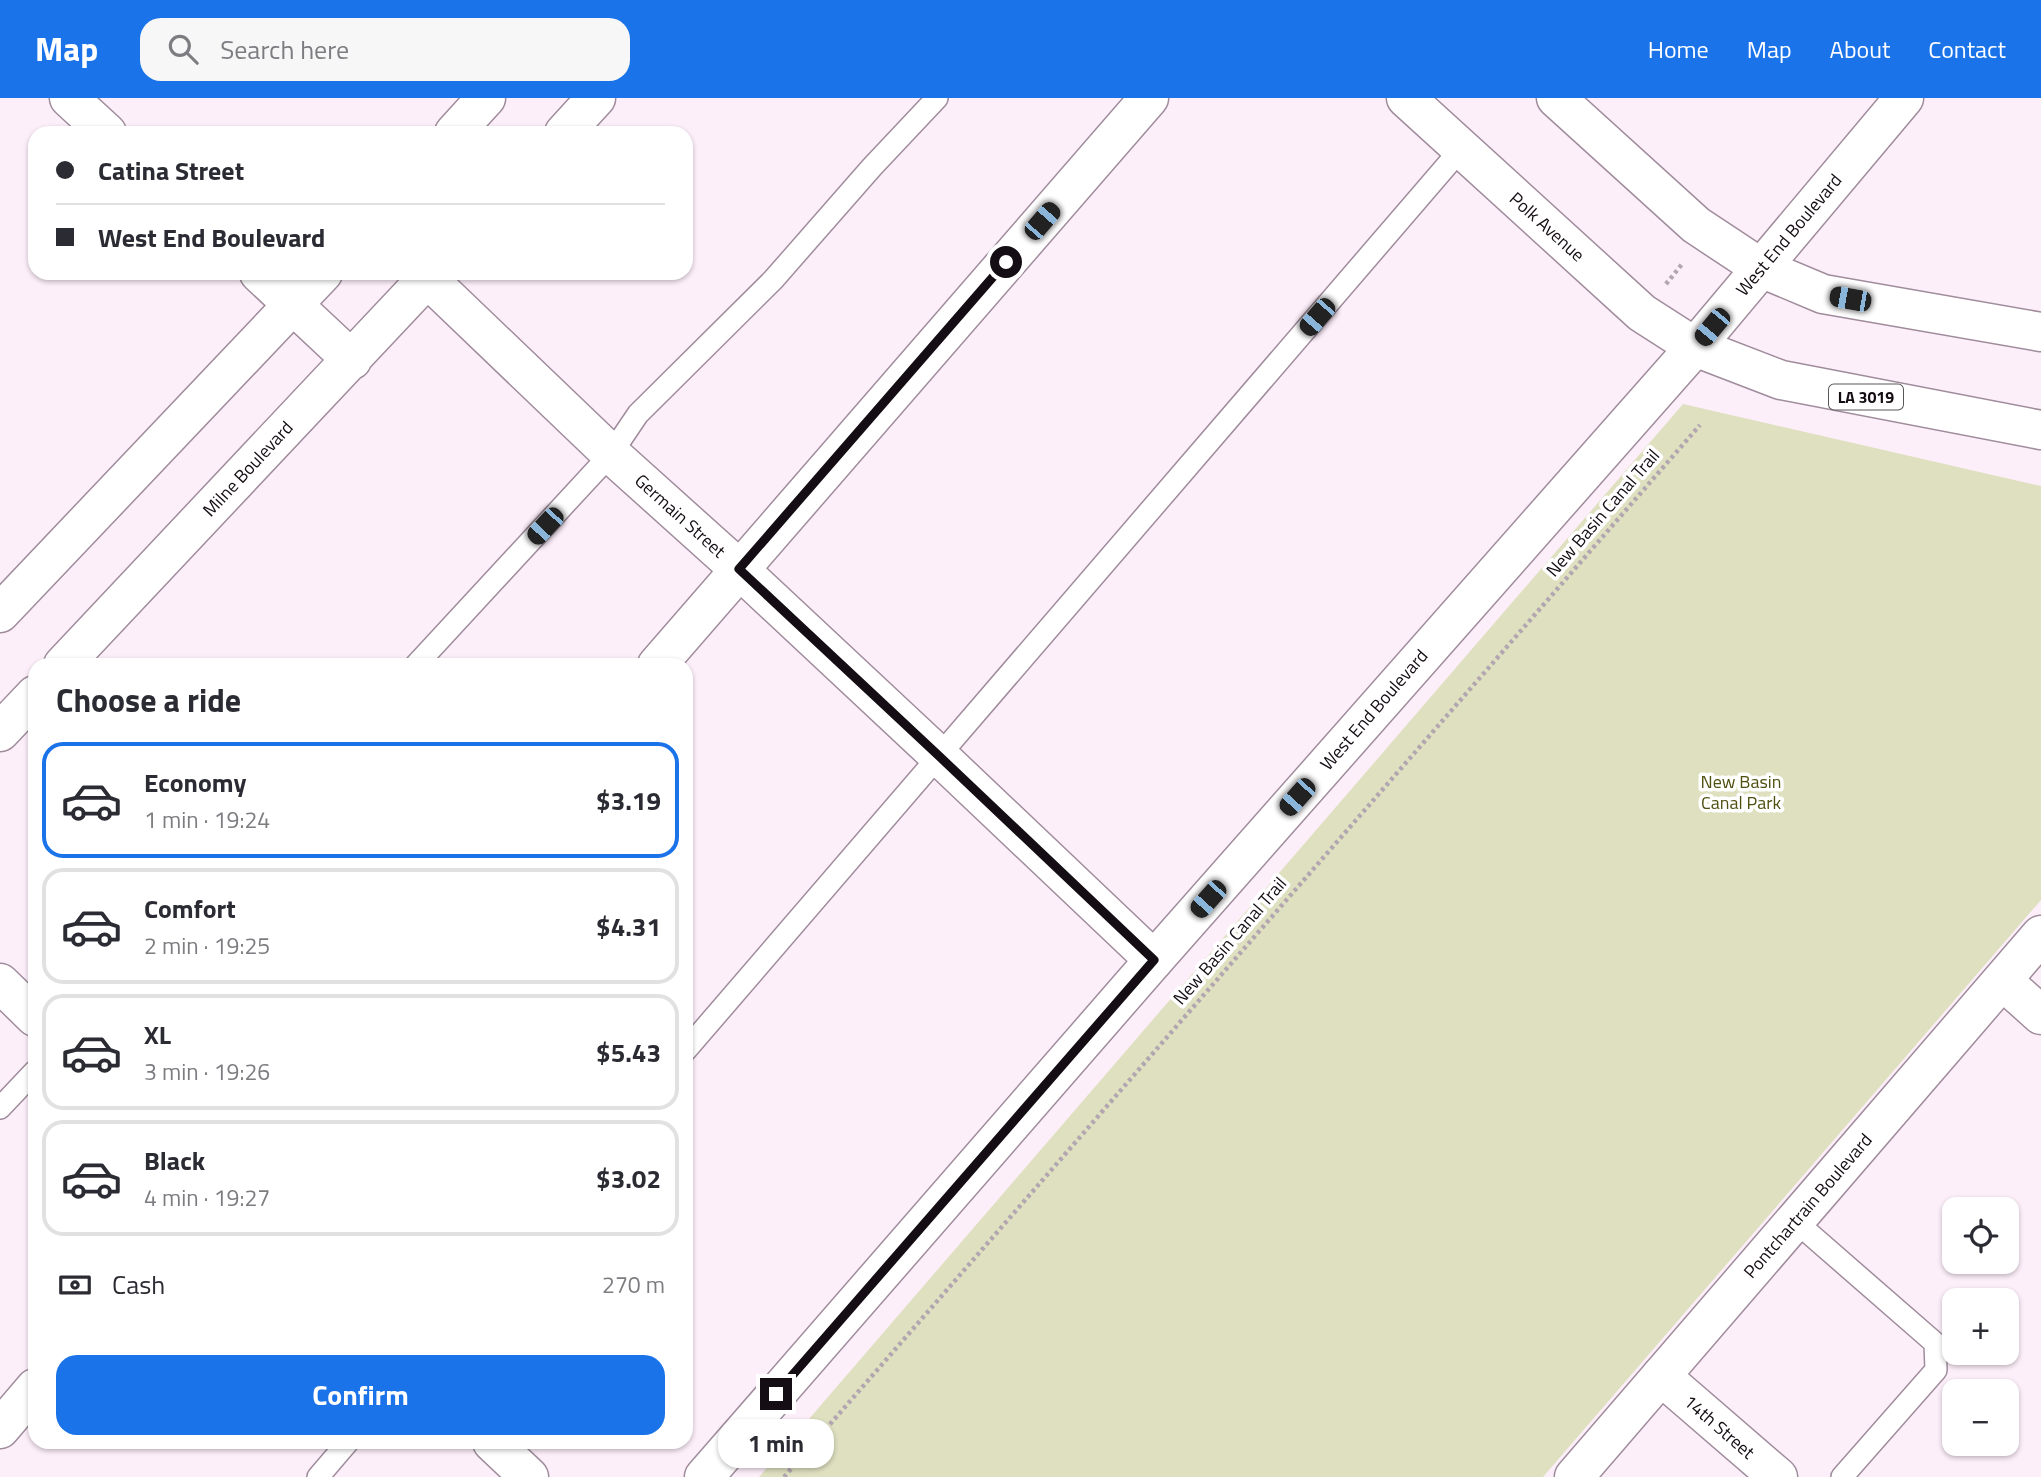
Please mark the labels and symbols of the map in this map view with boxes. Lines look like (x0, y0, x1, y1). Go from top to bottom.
street label: West End Boulevard (1729, 168, 1848, 302)
street label: Polk Avenue (1504, 185, 1591, 268)
car (1021, 198, 1064, 244)
route start (990, 246, 1022, 278)
car (1828, 285, 1873, 313)
car (1296, 294, 1339, 340)
car (1691, 304, 1734, 350)
road number: LA 3019 (1829, 384, 1903, 410)
street label: Milne Boulevard (196, 415, 299, 523)
street label: New Basin Canal Trail (1539, 443, 1666, 583)
street label: Germain Street (629, 467, 732, 564)
car (523, 503, 568, 549)
street label: West End Boulevard (1313, 643, 1434, 776)
park label: New Basin Canal Park (1701, 768, 1781, 816)
car (1276, 774, 1319, 820)
street label: New Basin Canal Trail (1166, 871, 1293, 1011)
car (1187, 876, 1230, 922)
street label: Pontchartrain Boulevard (1737, 1127, 1878, 1284)
route end (760, 1378, 792, 1410)
street label: 14th Street (1678, 1388, 1761, 1466)
callout: 1 min (718, 1418, 834, 1468)

